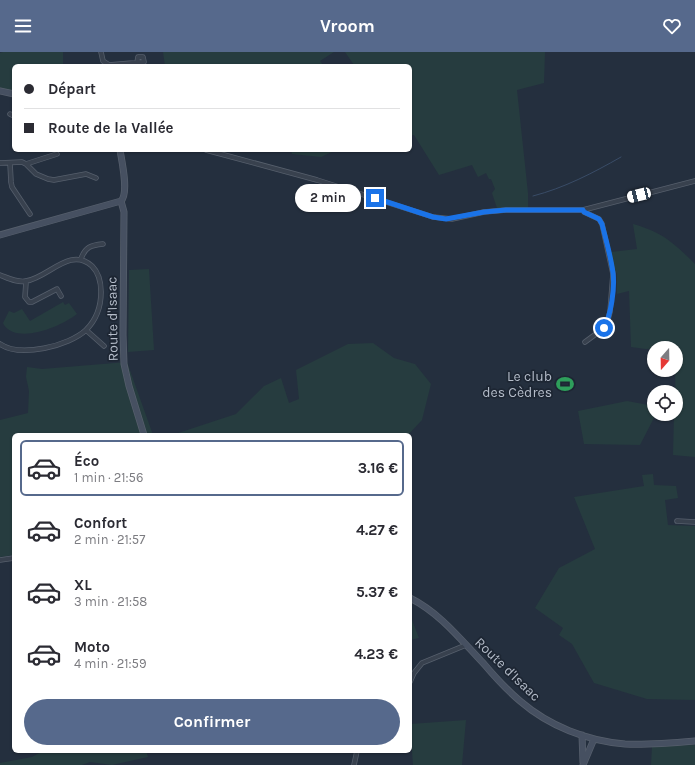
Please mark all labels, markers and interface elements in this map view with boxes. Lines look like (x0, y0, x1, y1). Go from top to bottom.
icon: menu (12, 15, 34, 37)
text: Vroom (320, 15, 375, 37)
icon: heart (661, 15, 683, 37)
text: Départ (48, 80, 96, 98)
text: Route de la Vallée (48, 119, 174, 137)
callout: 2 min (295, 184, 361, 212)
car (626, 186, 652, 204)
route end (366, 189, 384, 207)
text: 2 min (310, 190, 346, 205)
street label: Route d'Isaac (103, 277, 122, 361)
route start (595, 319, 613, 337)
north arrow (647, 341, 683, 377)
map controls (647, 341, 683, 421)
place label: Le club des Cèdres (482, 368, 552, 401)
sports icon: Le club des Cèdres (555, 374, 575, 394)
button: locate (647, 385, 683, 421)
icon: car (26, 450, 62, 486)
text: Éco (74, 452, 99, 470)
text: 3.16 € (358, 459, 398, 477)
text: 1 min · 21:56 (74, 470, 143, 485)
icon: car (26, 512, 62, 548)
text: Confort (74, 514, 127, 532)
text: 4.27 € (356, 521, 398, 539)
text: 2 min · 21:57 (74, 532, 145, 547)
icon: car (26, 574, 62, 610)
text: XL (74, 576, 92, 594)
text: 5.37 € (356, 583, 398, 601)
text: 3 min · 21:58 (74, 594, 147, 609)
street label: Route d'Isaac (471, 634, 544, 705)
icon: car (26, 636, 62, 672)
text: Moto (74, 638, 110, 656)
text: 4.23 € (354, 645, 398, 663)
text: 4 min · 21:59 (74, 656, 146, 671)
button: Confirmer (24, 699, 400, 745)

